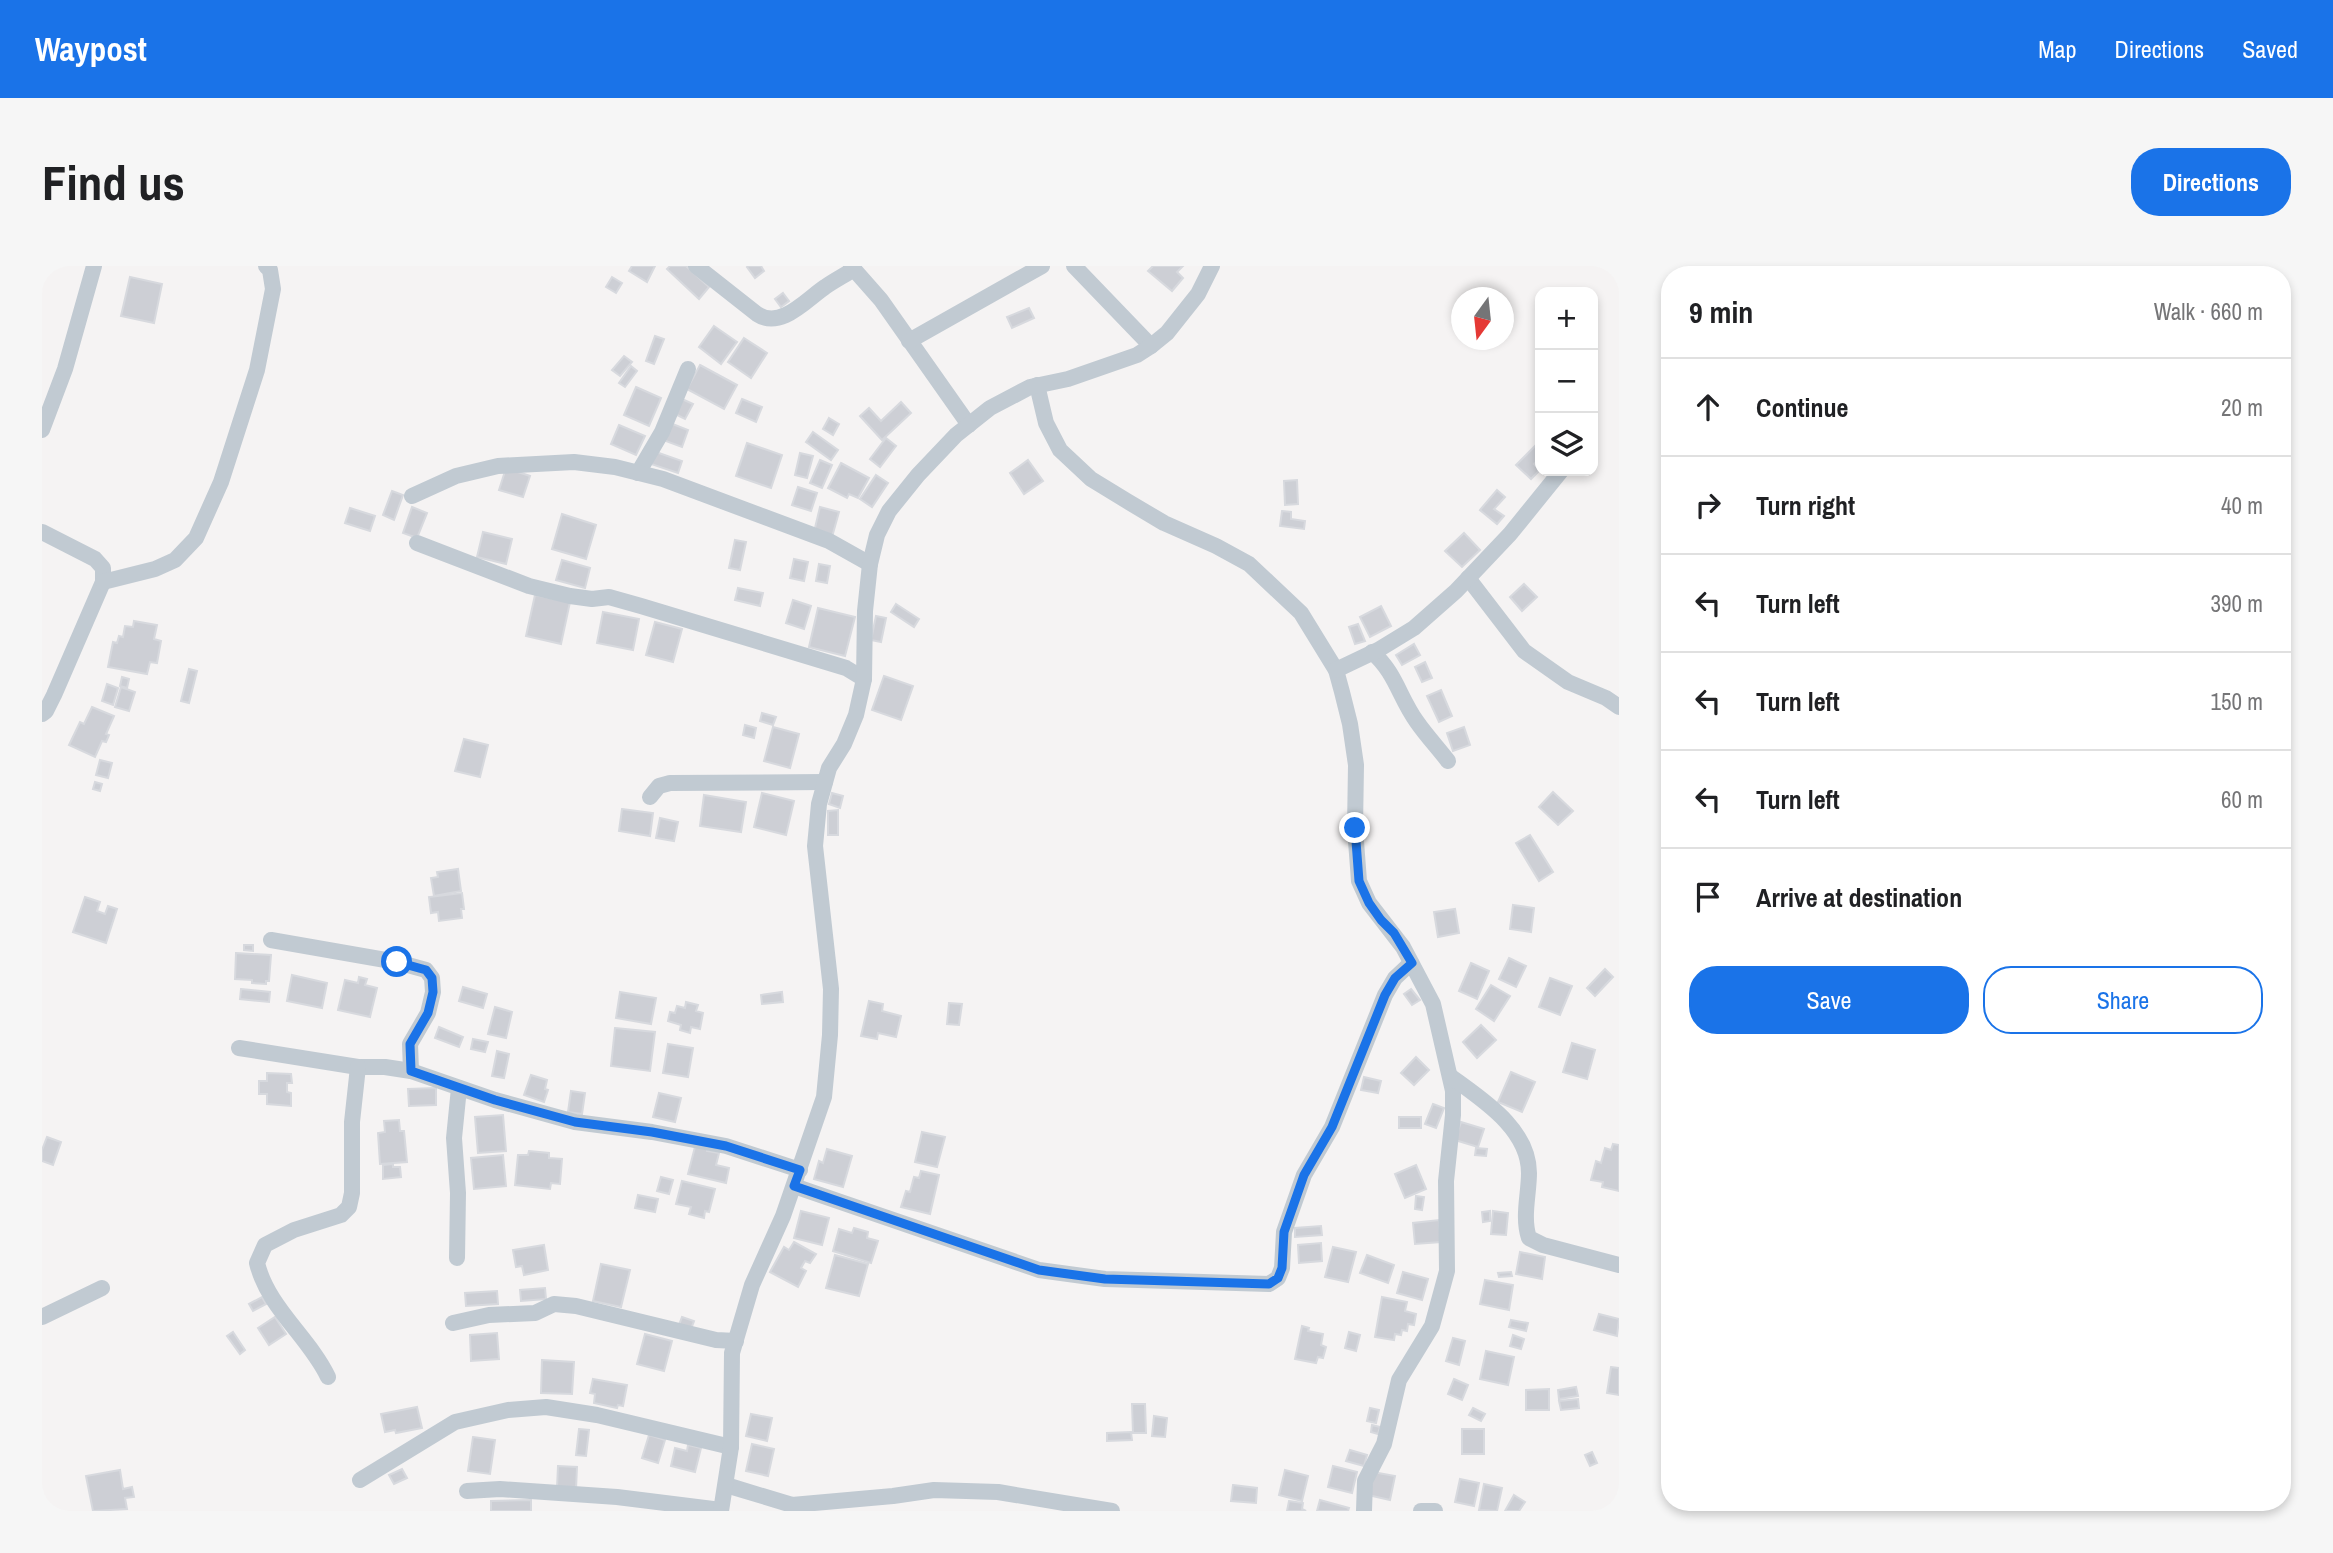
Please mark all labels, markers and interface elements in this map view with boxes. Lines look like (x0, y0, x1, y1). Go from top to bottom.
text: Waypost (35, 27, 147, 71)
text: Map (2038, 33, 2076, 65)
text: Directions (2114, 33, 2204, 65)
text: Saved (2242, 33, 2298, 65)
button: Directions (2131, 148, 2291, 216)
text: Find us (42, 149, 185, 215)
north arrow (1451, 287, 1514, 350)
map controls (1535, 287, 1598, 476)
button: + (1535, 287, 1598, 350)
text: 9 min (1689, 292, 1753, 332)
text: Walk · 660 m (2154, 296, 2263, 327)
button: − (1535, 350, 1598, 413)
icon: ahead (1689, 388, 1727, 426)
text: Continue (1756, 390, 1848, 425)
text: 20 m (2221, 392, 2263, 423)
button: layers (1535, 413, 1598, 476)
icon: right (1689, 486, 1727, 524)
text: Turn right (1756, 488, 1855, 523)
text: 40 m (2221, 490, 2263, 521)
icon: left (1689, 584, 1727, 622)
text: Turn left (1756, 586, 1840, 621)
text: 390 m (2211, 588, 2263, 619)
icon: left (1689, 682, 1727, 720)
text: Turn left (1756, 684, 1840, 719)
text: 150 m (2211, 686, 2263, 717)
icon: left (1689, 780, 1727, 818)
text: Turn left (1756, 782, 1840, 817)
text: 60 m (2221, 784, 2263, 815)
route end (1339, 812, 1370, 843)
icon: arrive (1689, 878, 1727, 916)
text: Arrive at destination (1756, 880, 1962, 915)
route start (381, 946, 412, 977)
button: Save (1689, 966, 1969, 1034)
button: Share (1983, 966, 2263, 1034)

